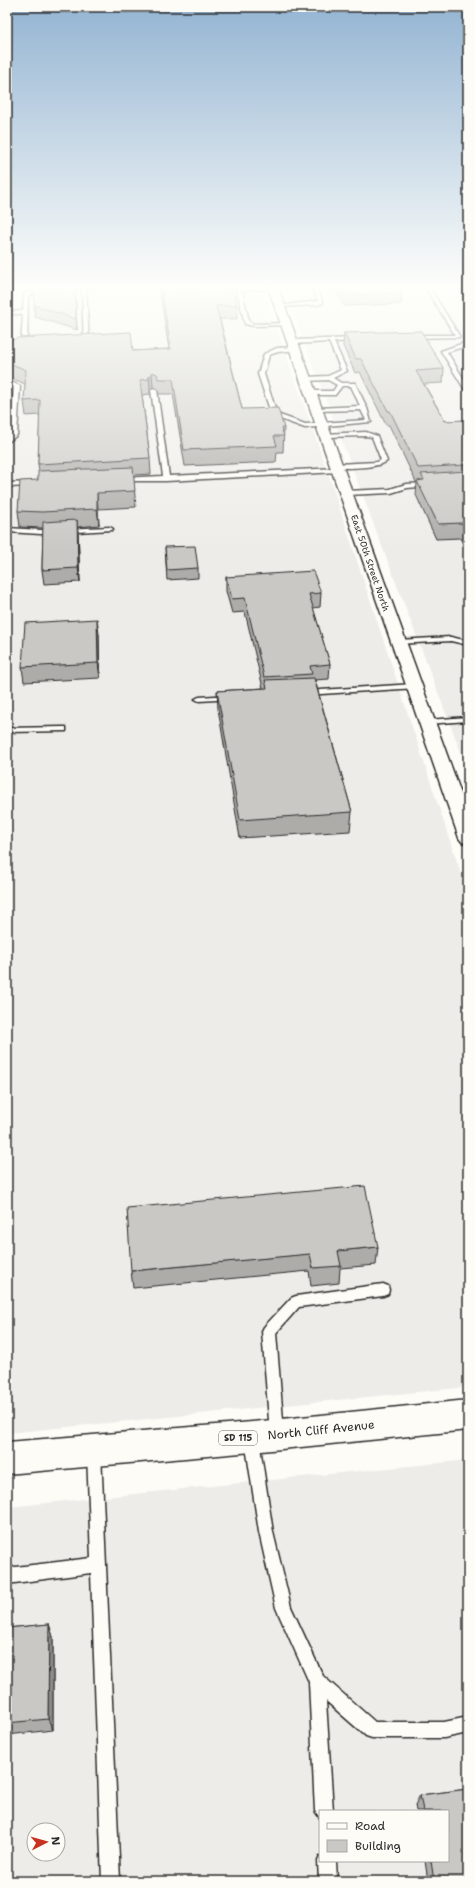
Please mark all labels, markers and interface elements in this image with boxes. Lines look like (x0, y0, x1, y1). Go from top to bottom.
street label: East 50th Street North (348, 513, 392, 613)
street label: North Cliff Avenue (267, 1416, 376, 1444)
road number: SD 115 (219, 1431, 257, 1445)
legend (319, 1810, 449, 1862)
text: Road (355, 1818, 386, 1834)
north arrow (26, 1822, 66, 1862)
text: N (48, 1836, 63, 1846)
text: Building (355, 1838, 401, 1854)

